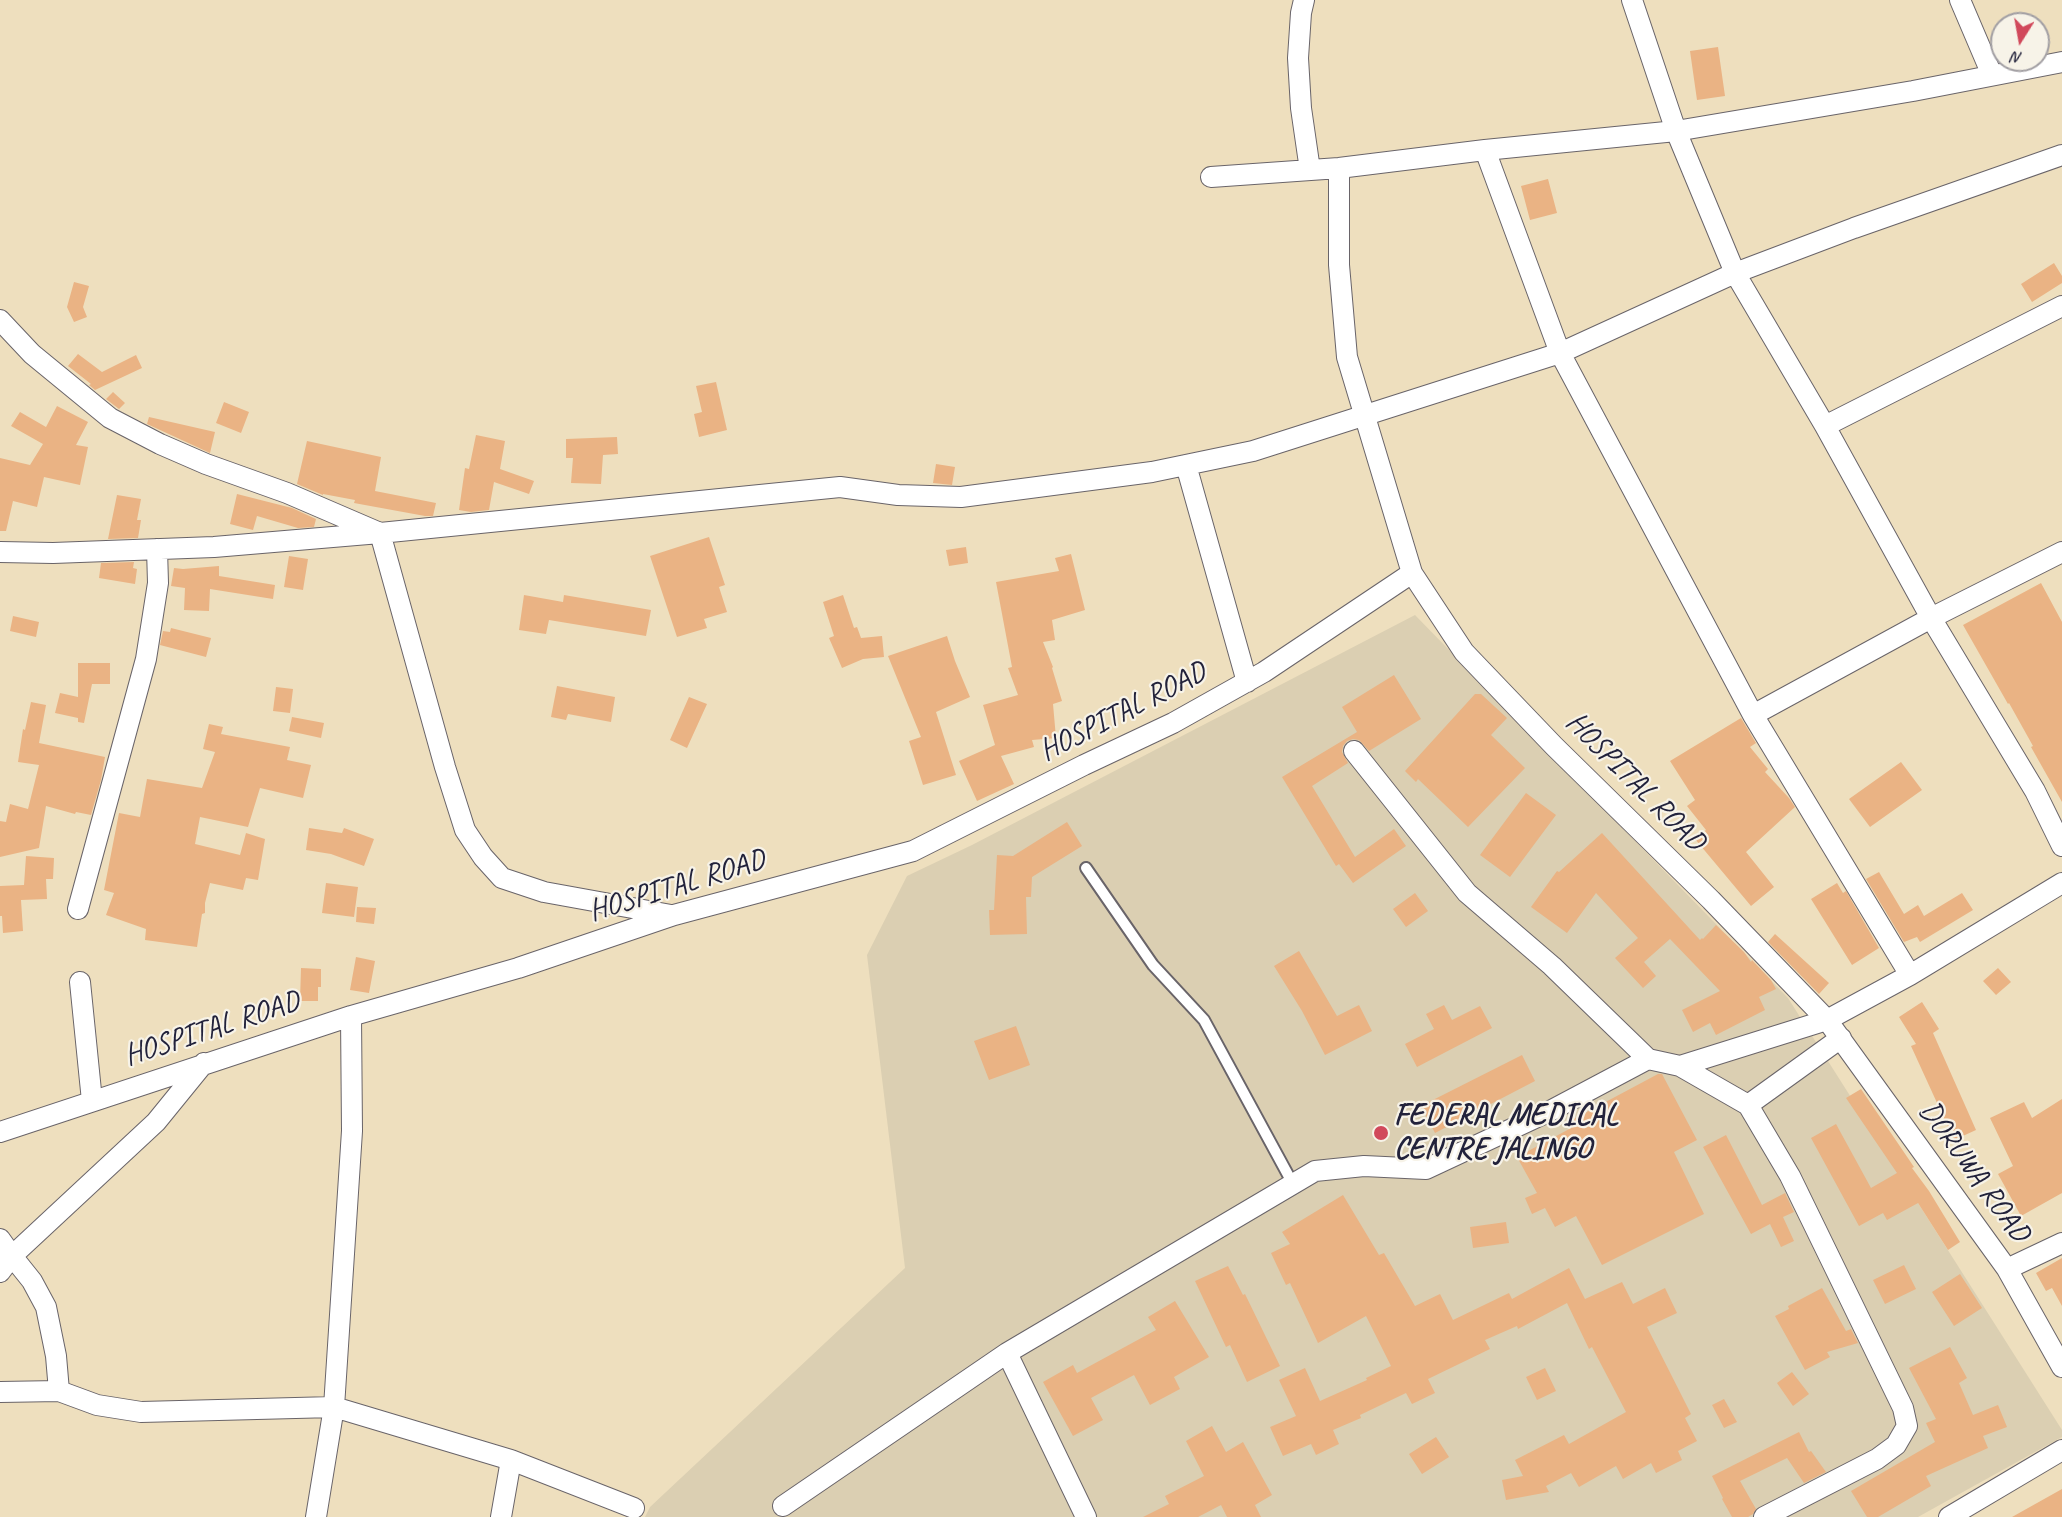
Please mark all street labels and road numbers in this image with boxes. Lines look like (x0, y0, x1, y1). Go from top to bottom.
street label: HOSPITAL ROAD (1034, 655, 1212, 769)
street label: HOSPITAL ROAD (1558, 705, 1712, 859)
street label: HOSPITAL ROAD (585, 842, 769, 930)
street label: HOSPITAL ROAD (120, 984, 304, 1074)
street label: DORUWA ROAD (1911, 1094, 2037, 1250)

